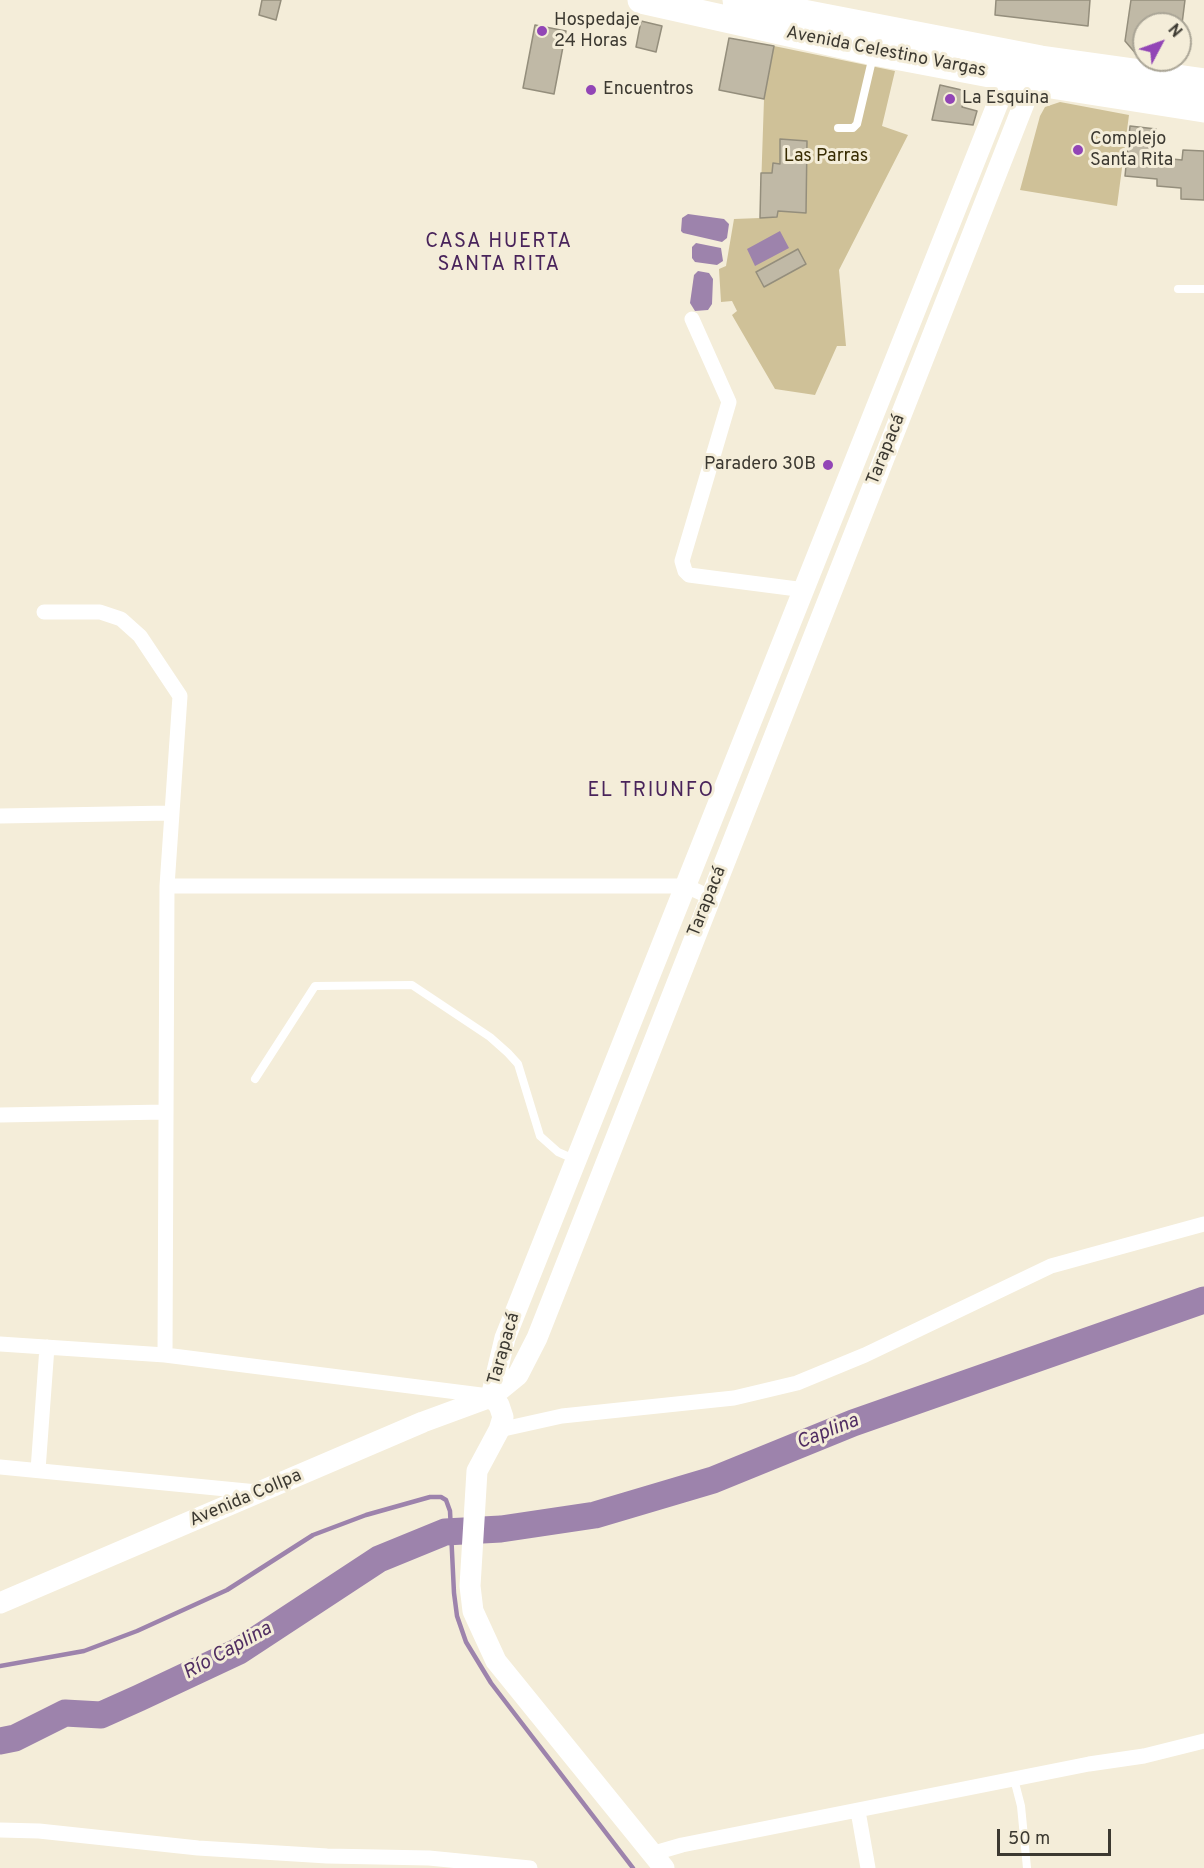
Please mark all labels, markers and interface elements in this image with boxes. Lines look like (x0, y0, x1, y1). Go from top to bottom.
place label: Hospedaje 24 Horas (554, 10, 640, 52)
north arrow (1132, 12, 1192, 72)
text: N (1163, 21, 1185, 42)
street label: Avenida Celestino Vargas (784, 23, 988, 83)
marker: Hospedaje 24 Horas (535, 24, 549, 38)
place label: Encuentros (603, 79, 694, 101)
marker: Encuentros (584, 83, 598, 97)
place label: La Esquina (962, 88, 1049, 110)
marker: La Esquina (943, 92, 957, 106)
place label: Complejo Santa Rita (1090, 129, 1173, 172)
marker: Complejo Santa Rita (1071, 143, 1085, 157)
park label: Las Parras (784, 146, 868, 168)
district label: CASA HUERTA SANTA RITA (425, 231, 573, 278)
street label: Tarapacá (863, 412, 911, 488)
place label: Paradero 30B (704, 454, 816, 476)
marker: Paradero 30B (821, 458, 835, 472)
district label: EL TRIUNFO (588, 780, 714, 804)
street label: Tarapacá (684, 864, 732, 940)
street label: Tarapacá (484, 1310, 526, 1388)
water label: Caplina (793, 1410, 863, 1456)
street label: Avenida Collpa (187, 1466, 305, 1532)
water label: Río Caplina (179, 1618, 277, 1686)
scale bar (1000, 1817, 1114, 1855)
text: 50 m (1008, 1828, 1050, 1851)

